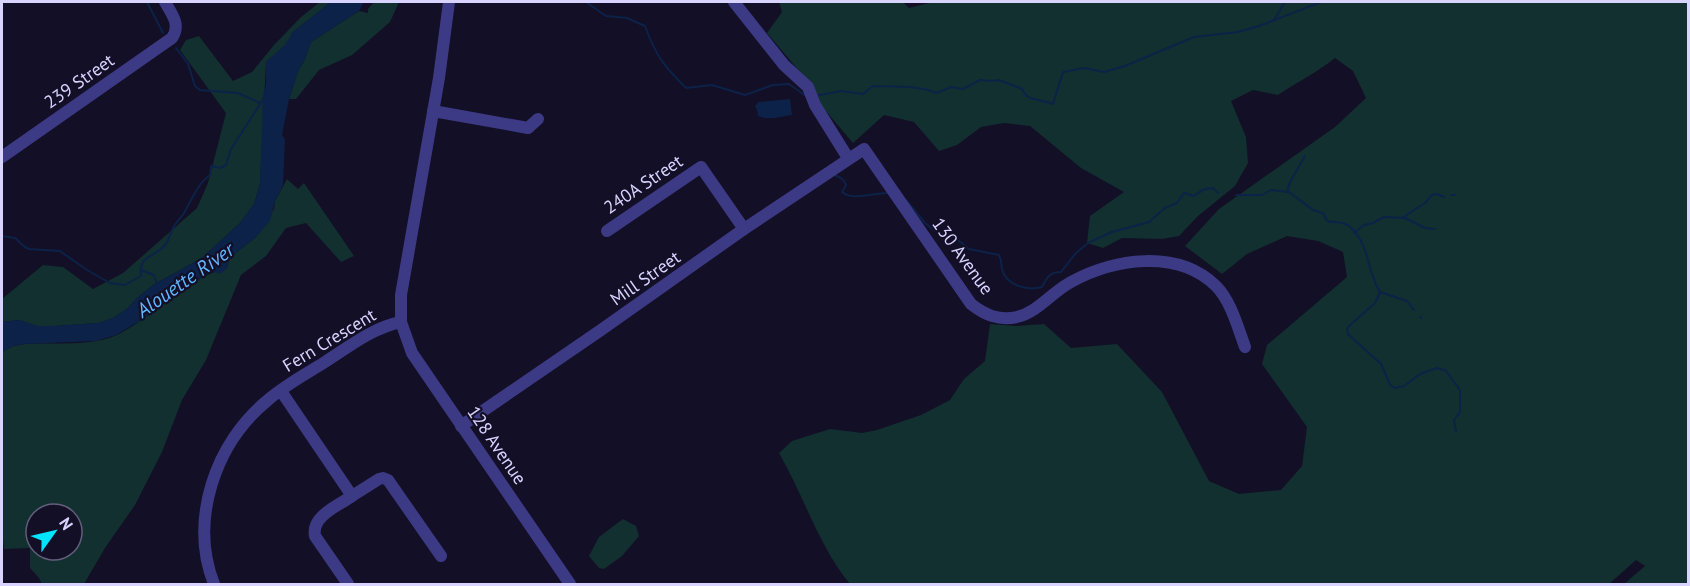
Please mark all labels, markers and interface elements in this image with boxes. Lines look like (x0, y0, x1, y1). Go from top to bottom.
street label: 239 Street (40, 49, 118, 113)
street label: 240A Street (599, 149, 687, 219)
street label: 130 Avenue (927, 213, 999, 299)
water label: Alouette River (130, 236, 240, 324)
street label: Mill Street (605, 246, 685, 310)
street label: Fern Crescent (278, 303, 380, 377)
street label: 128 Avenue (462, 401, 532, 489)
north arrow (24, 502, 84, 562)
text: N (55, 514, 78, 534)

